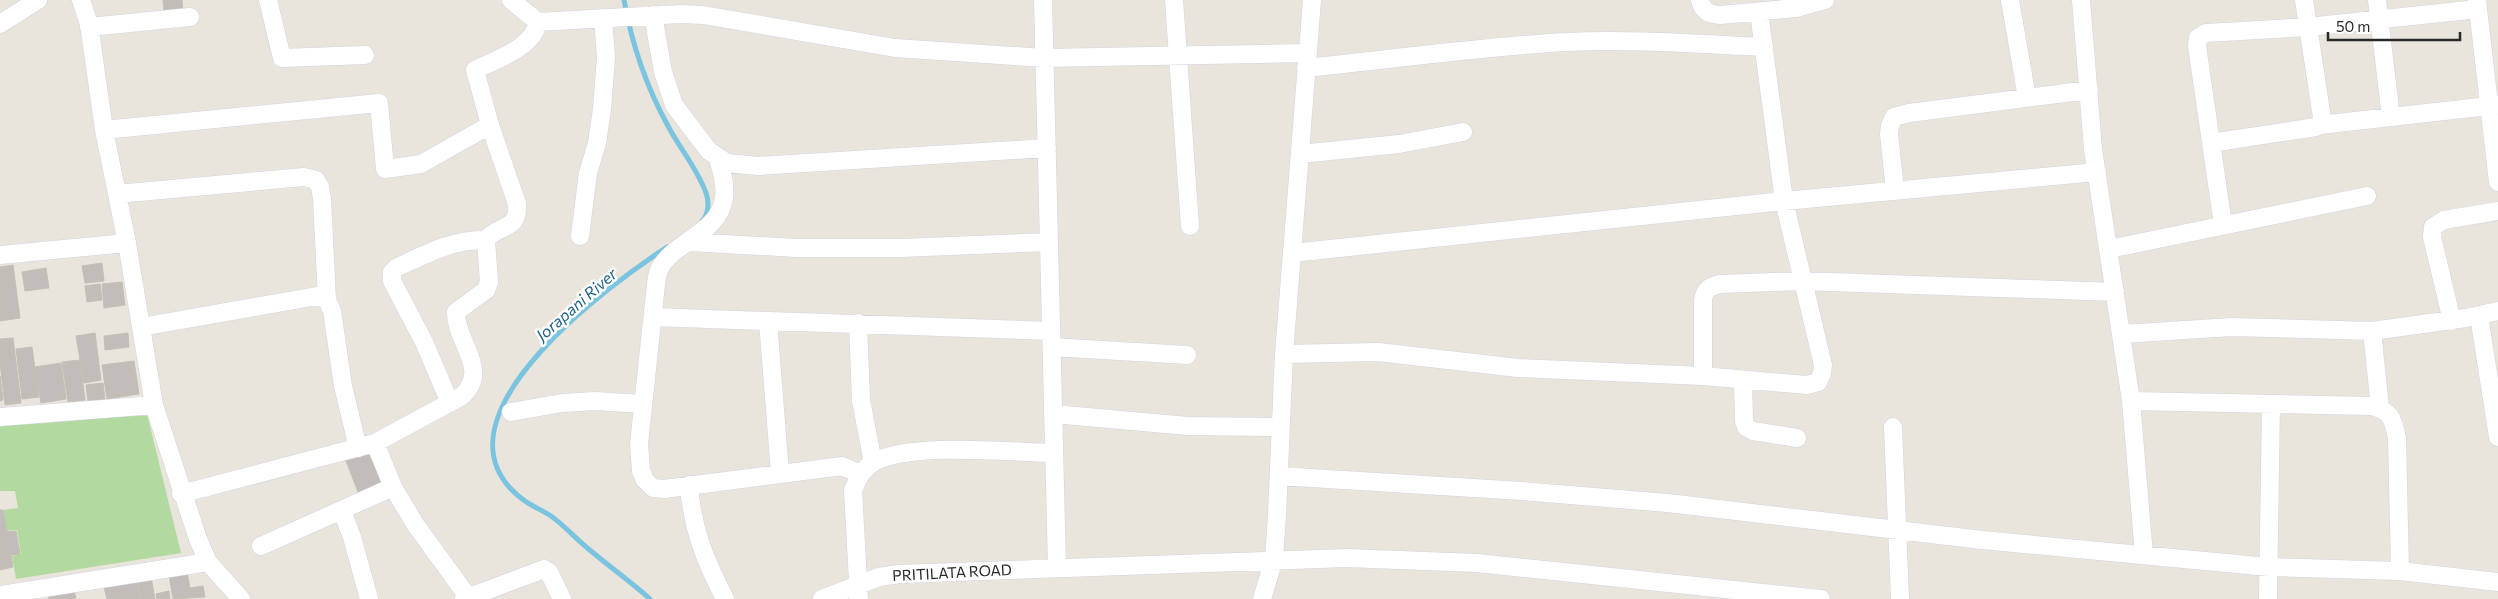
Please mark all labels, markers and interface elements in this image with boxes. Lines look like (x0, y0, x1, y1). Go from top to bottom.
scale bar (2328, 10, 2460, 42)
text: 50 m (2336, 17, 2370, 35)
water label: Jorapani River (530, 263, 621, 346)
street label: PRITILATA ROAD (892, 560, 1012, 584)

